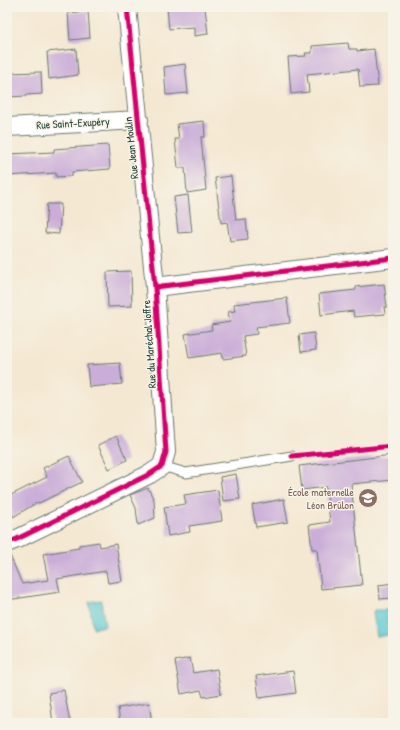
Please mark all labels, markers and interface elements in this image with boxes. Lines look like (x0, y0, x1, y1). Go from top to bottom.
street label: Rue Saint-Exupéry (36, 114, 110, 132)
street label: Rue Jean Moulin (121, 116, 141, 180)
street label: Rue du Maréchal Joffre (139, 299, 159, 389)
place label: École maternelle Léon Brûlon (288, 485, 355, 512)
school or university icon: École maternelle Léon Brûlon (357, 487, 379, 509)

